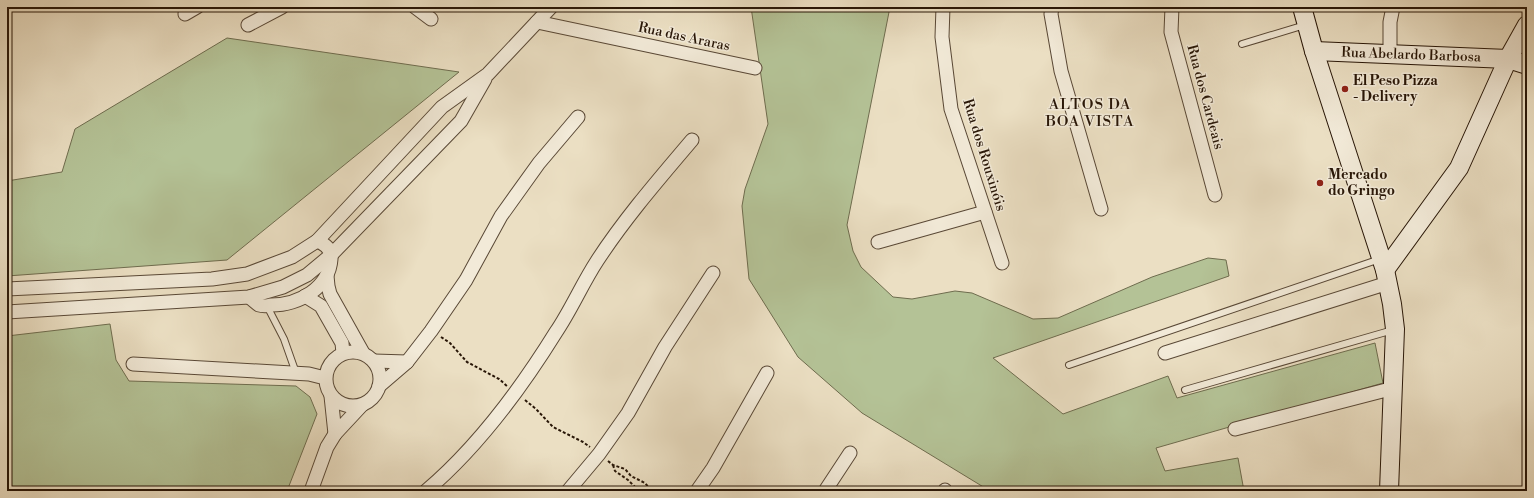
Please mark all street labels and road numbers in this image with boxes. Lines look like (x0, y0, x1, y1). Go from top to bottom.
street label: Rua das Araras (636, 18, 732, 56)
street label: Rua dos Cardeais (1182, 43, 1228, 151)
street label: Rua Abelardo Barbosa (1341, 44, 1482, 66)
street label: Rua dos Rouxinóis (958, 97, 1010, 213)

